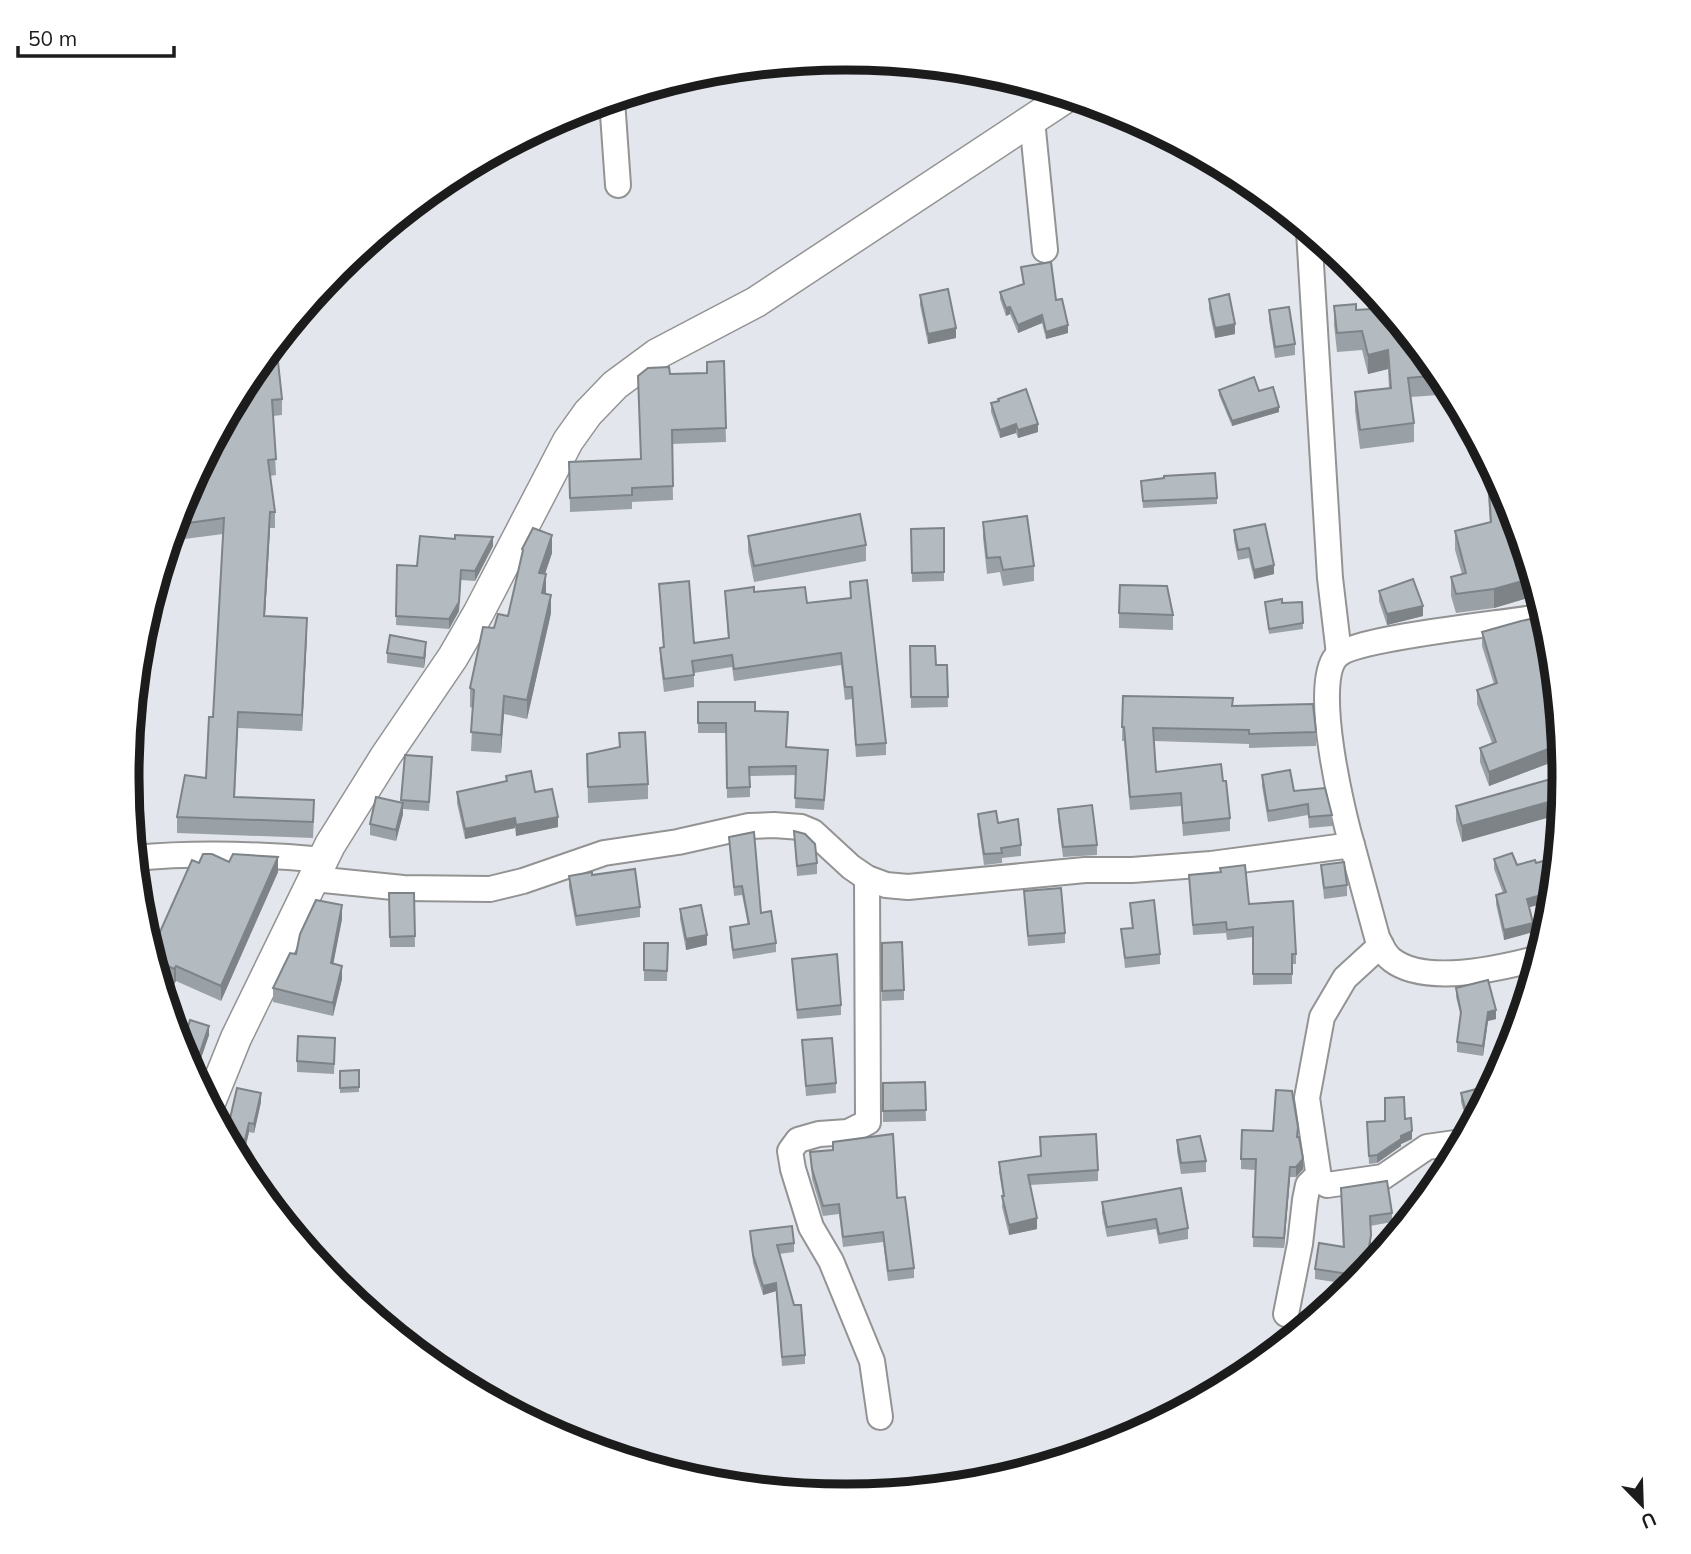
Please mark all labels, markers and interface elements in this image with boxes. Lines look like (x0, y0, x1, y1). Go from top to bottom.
scale bar (18, 14, 173, 58)
text: 50 m (28, 25, 77, 51)
north arrow (1607, 1470, 1677, 1540)
text: U (1637, 1507, 1660, 1534)

